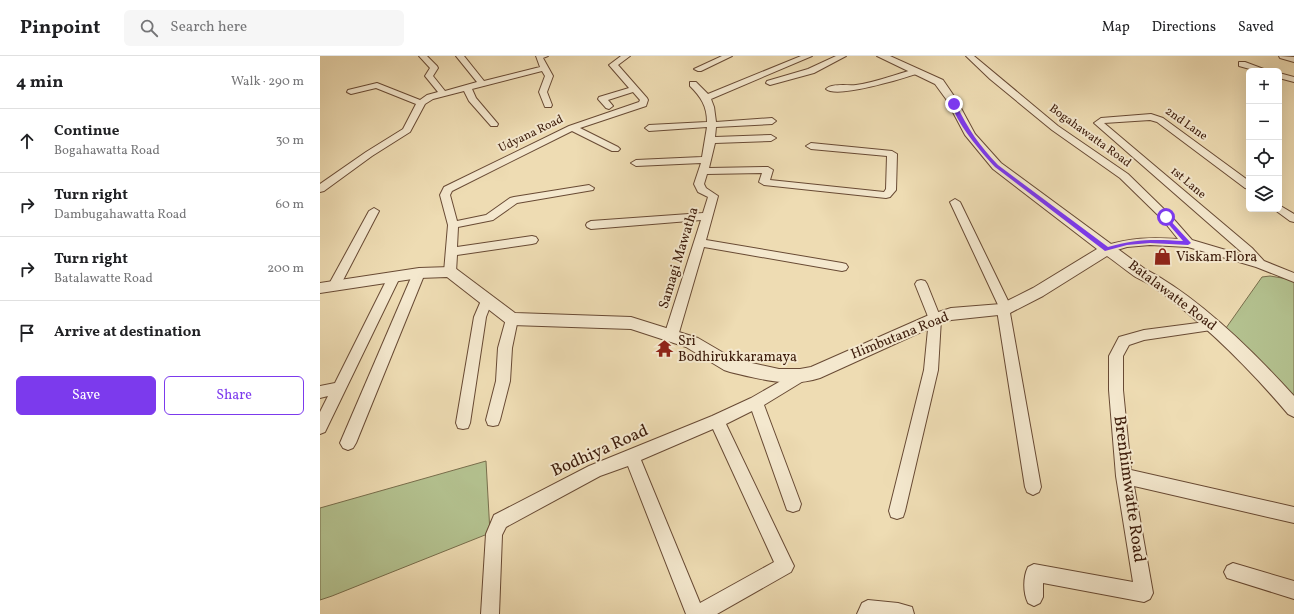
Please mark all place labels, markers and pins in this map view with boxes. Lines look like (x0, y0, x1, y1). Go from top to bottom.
shop icon: Viskam Flora (1153, 247, 1173, 267)
place label: Viskam Flora (1176, 248, 1257, 267)
place label: Sri Bodhirukkaramaya (678, 332, 797, 367)
temple icon: Sri Bodhirukkaramaya (655, 339, 675, 359)

